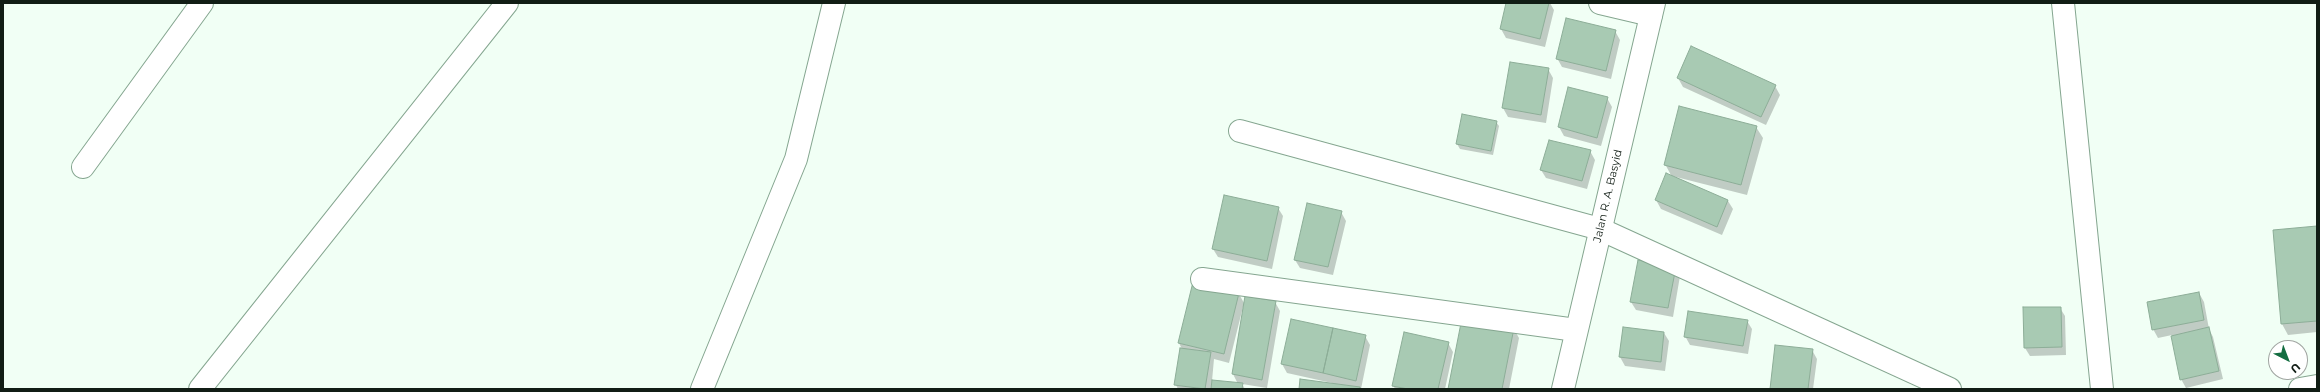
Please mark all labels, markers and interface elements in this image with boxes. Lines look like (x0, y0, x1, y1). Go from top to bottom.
street label: Jalan R. A. Basyid (1591, 148, 1625, 244)
north arrow (2268, 340, 2308, 380)
text: U (2287, 360, 2303, 376)

